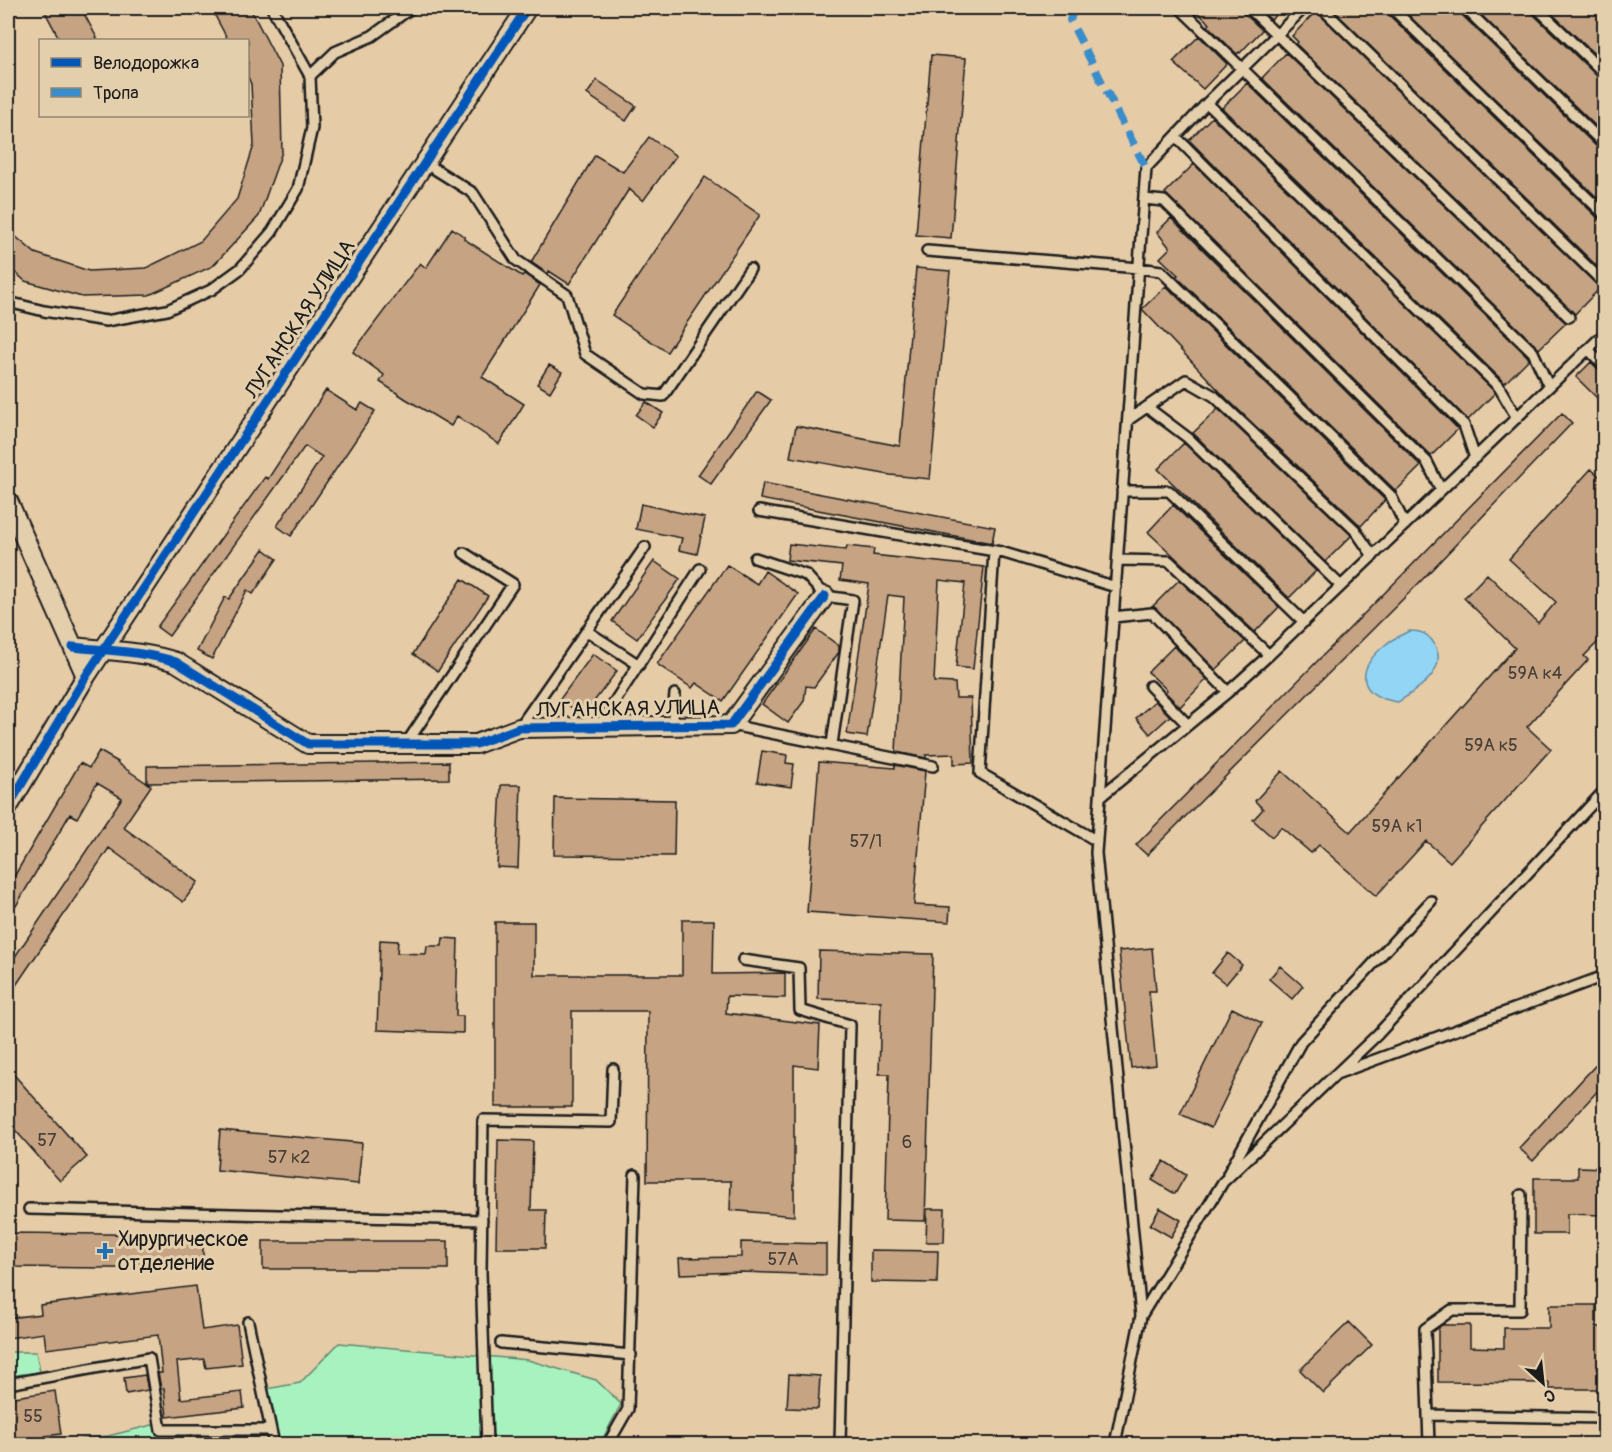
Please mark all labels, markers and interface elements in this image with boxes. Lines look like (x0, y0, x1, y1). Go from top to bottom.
legend (39, 39, 249, 117)
text: Велодорожка (93, 52, 199, 75)
text: Тропа (93, 82, 139, 105)
street label: ЛУГАНСКАЯ УЛИЦА (238, 235, 361, 404)
house number: 59А к4 (1508, 662, 1563, 685)
street label: ЛУГАНСКАЯ УЛИЦА (535, 694, 720, 724)
house number: 59А к5 (1464, 734, 1518, 757)
house number: 59А к1 (1372, 815, 1422, 838)
house number: 57/1 (850, 830, 882, 853)
house number: 57 (37, 1129, 57, 1152)
house number: 6 (902, 1131, 912, 1154)
house number: 57 к2 (268, 1146, 310, 1169)
place label: Хирургическое отделение (118, 1226, 249, 1277)
marker: Хирургическое отделение (96, 1242, 114, 1260)
house number: 57А (768, 1248, 799, 1271)
north arrow (1513, 1353, 1573, 1413)
text: С (1540, 1384, 1558, 1407)
house number: 55 (23, 1405, 43, 1428)

